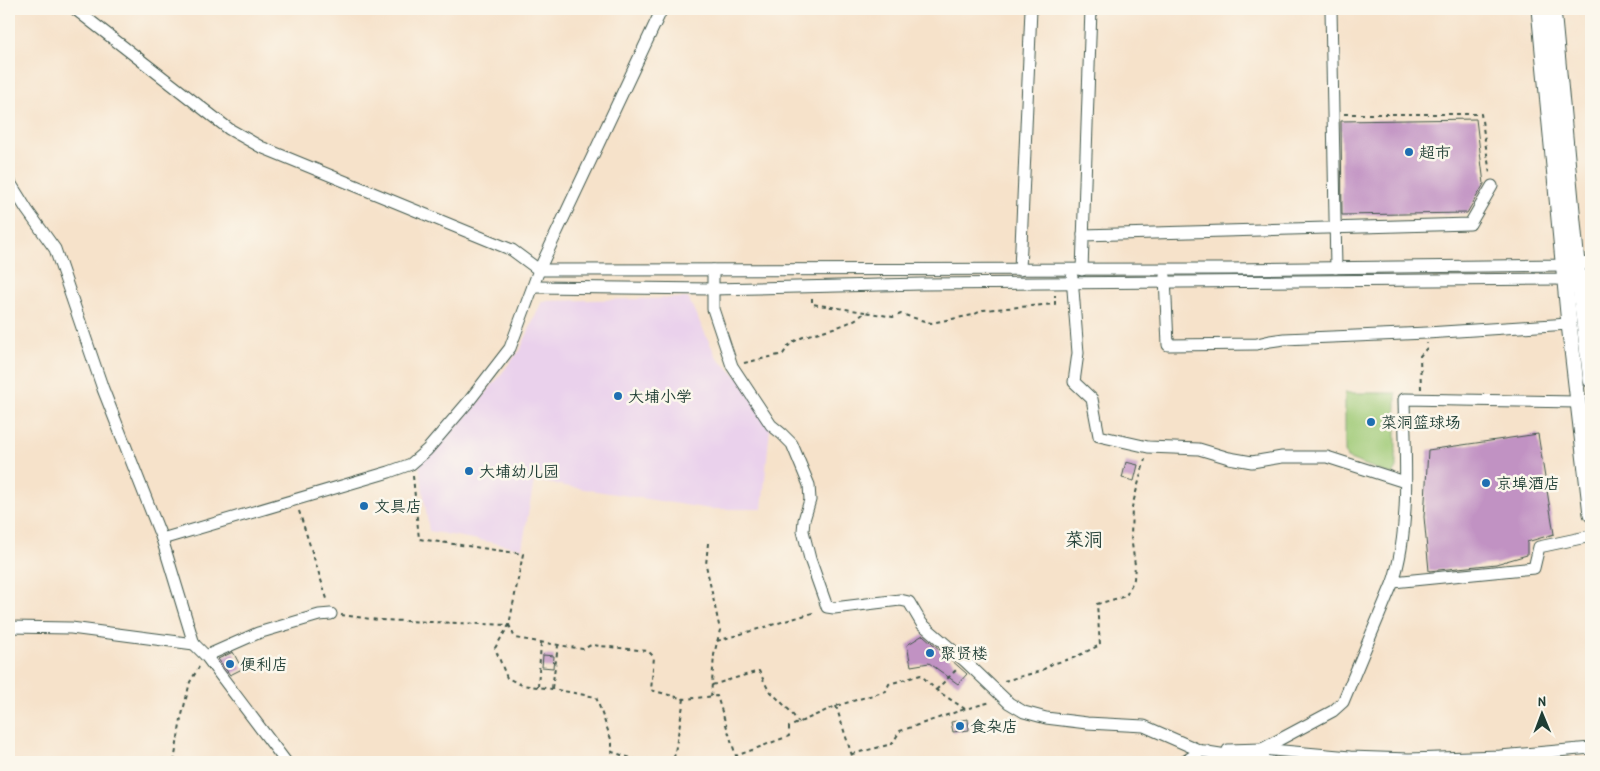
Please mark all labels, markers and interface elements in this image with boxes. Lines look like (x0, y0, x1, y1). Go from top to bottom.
place label: 超市 (1419, 141, 1451, 163)
marker: 超市 (1403, 146, 1415, 158)
place label: 大埔小学 (628, 385, 692, 407)
marker: 大埔小学 (612, 390, 624, 402)
place label: 菜洞篮球场 (1381, 411, 1461, 433)
marker: 菜洞篮球场 (1365, 416, 1377, 428)
place label: 大埔幼儿园 (479, 460, 559, 482)
marker: 大埔幼儿园 (463, 465, 475, 477)
place label: 京埠酒店 (1496, 472, 1560, 494)
marker: 京埠酒店 (1480, 477, 1492, 489)
place label: 文具店 (374, 495, 422, 517)
marker: 文具店 (358, 500, 370, 512)
district label: 菜洞 (1065, 526, 1103, 552)
place label: 聚贤楼 (940, 642, 988, 664)
marker: 聚贤楼 (924, 647, 936, 659)
place label: 便利店 (240, 653, 288, 675)
marker: 便利店 (224, 658, 236, 670)
north arrow (1518, 688, 1568, 738)
text: N (1538, 691, 1546, 710)
place label: 食杂店 (970, 715, 1018, 737)
marker: 食杂店 (954, 720, 966, 732)

